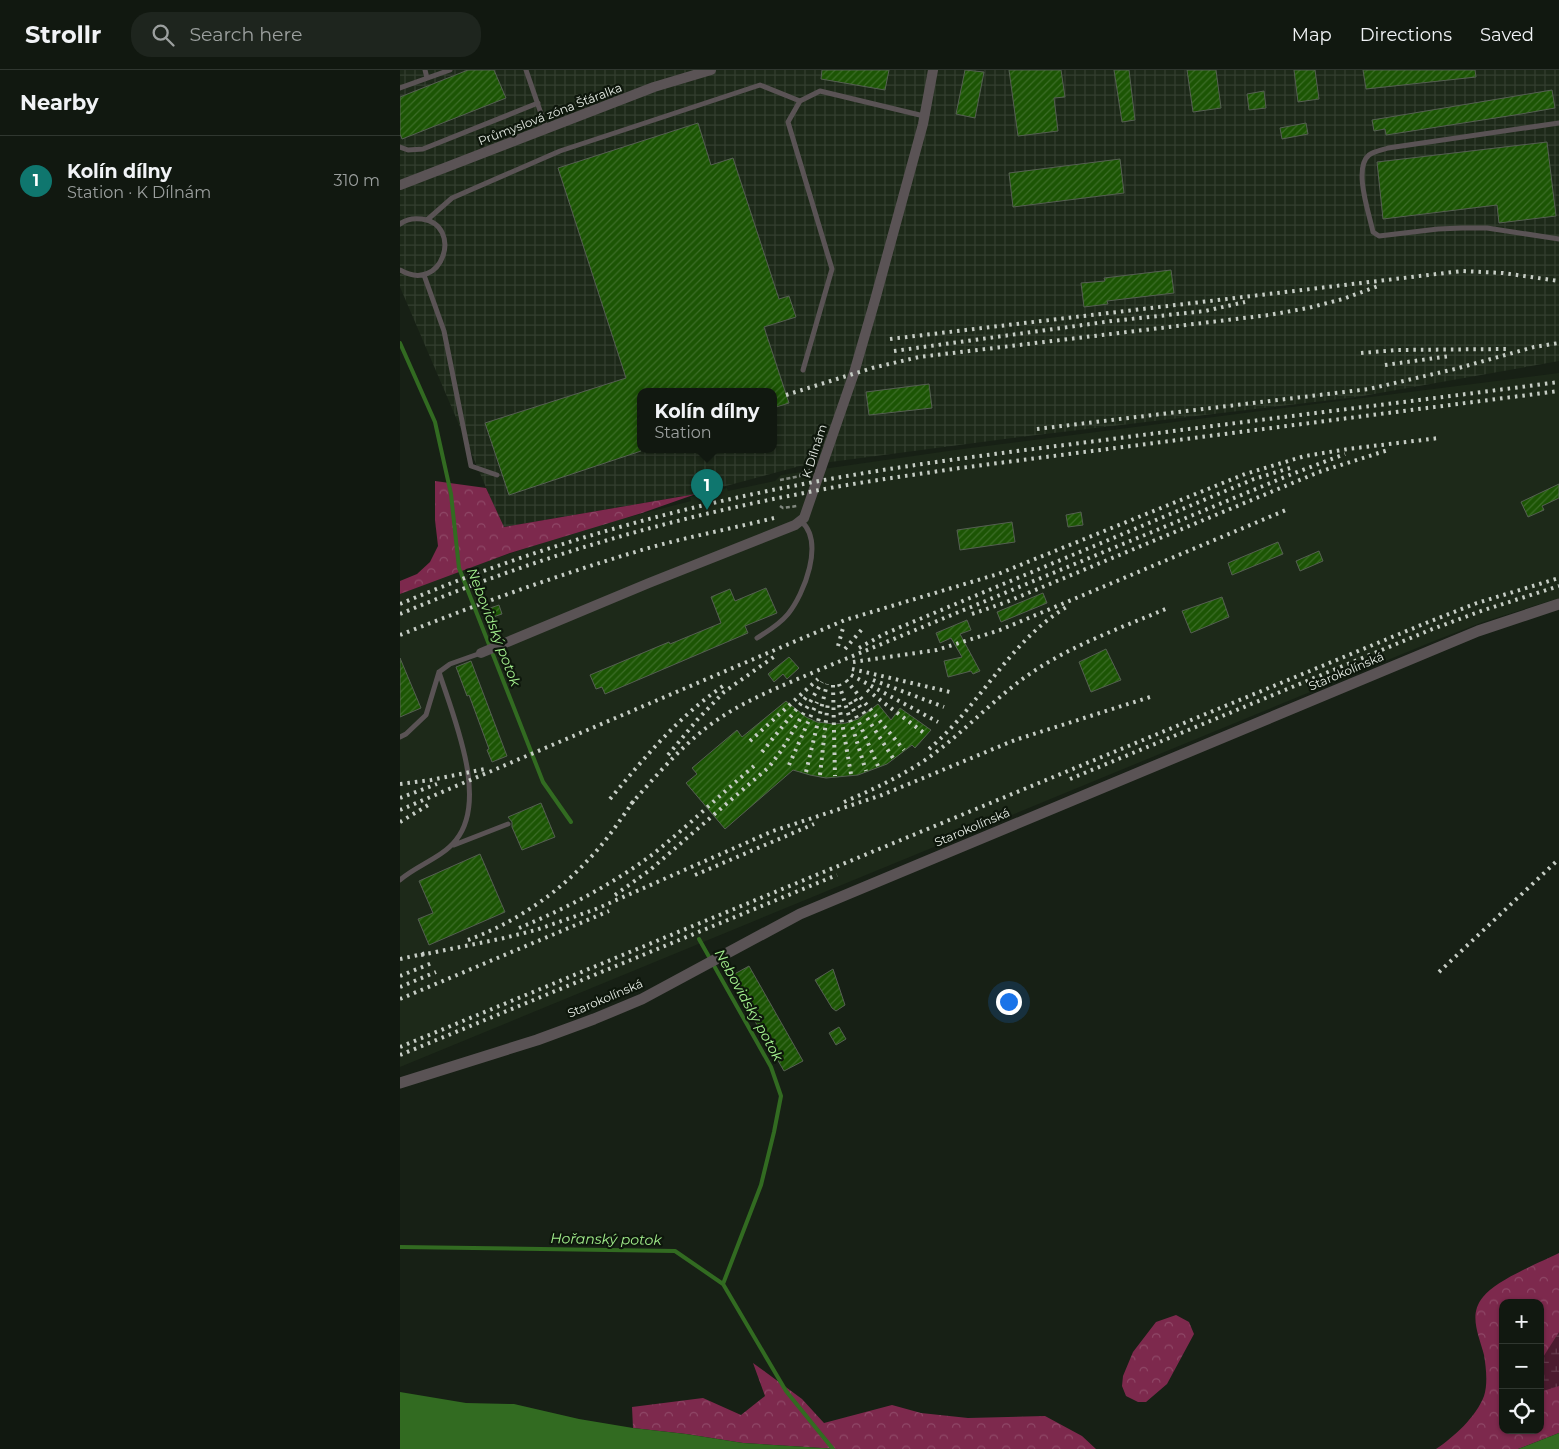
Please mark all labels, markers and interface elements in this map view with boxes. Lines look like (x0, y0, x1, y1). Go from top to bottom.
search box (131, 12, 481, 57)
text: Strollr (25, 20, 101, 49)
icon: search (149, 21, 177, 49)
text: Search here (189, 23, 302, 46)
text: Map (1292, 24, 1332, 46)
text: Directions (1360, 24, 1452, 46)
text: Saved (1480, 24, 1534, 46)
street label: Průmyslová zóna Šťáralka (476, 80, 624, 148)
text: Nearby (20, 90, 99, 115)
text: Kolín dílny (67, 160, 172, 183)
text: 1 (33, 171, 39, 190)
text: 310 m (333, 171, 380, 190)
text: Station · K Dílnám (67, 183, 211, 202)
popup (637, 388, 777, 453)
text: Kolín dílny (655, 400, 759, 423)
street label: K Dílnám (798, 422, 830, 480)
text: Station (655, 423, 712, 442)
pin: 1 (691, 469, 723, 510)
water label: Nebovidský potok (463, 565, 525, 689)
street label: Starokolínská (1306, 648, 1386, 694)
street label: Starokolínská (932, 804, 1012, 850)
water label: Nebovidský potok (711, 946, 788, 1065)
street label: Starokolínská (565, 975, 645, 1021)
your location (996, 989, 1022, 1015)
water label: Hořanský potok (550, 1229, 663, 1249)
map controls (1499, 1299, 1544, 1434)
button: + (1499, 1299, 1544, 1344)
button: − (1499, 1344, 1544, 1389)
button: locate (1499, 1389, 1544, 1434)

